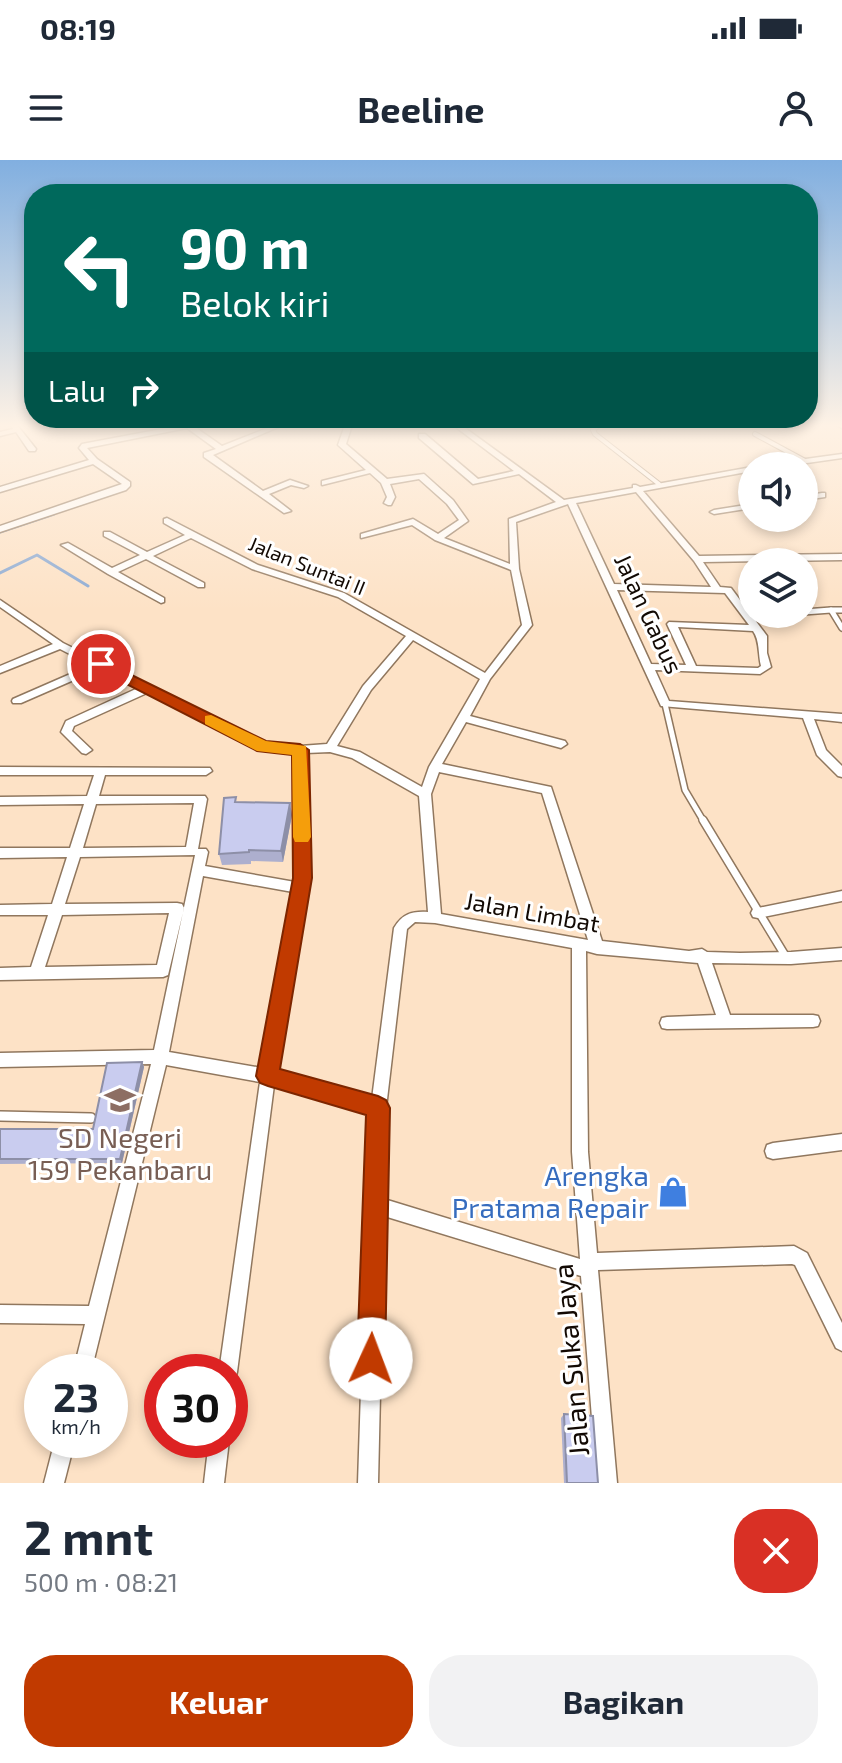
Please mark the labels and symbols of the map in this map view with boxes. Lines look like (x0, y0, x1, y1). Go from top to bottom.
street label: Jalan Suntai II (246, 531, 369, 599)
street label: Jalan Gabus (609, 549, 690, 678)
pin (67, 630, 135, 698)
street label: Jalan Limbat (463, 885, 602, 938)
school or university icon: SD Negeri 159 Pekanbaru (103, 1083, 137, 1117)
place label: SD Negeri 159 Pekanbaru (28, 1120, 212, 1186)
place label: Arengka Pratama Repair (452, 1158, 649, 1224)
shop icon: Arengka Pratama Repair (656, 1175, 690, 1209)
street label: Jalan Suka Jaya (545, 1262, 595, 1458)
position arrow (329, 1317, 413, 1401)
speed limit sign: 30 (144, 1354, 248, 1458)

